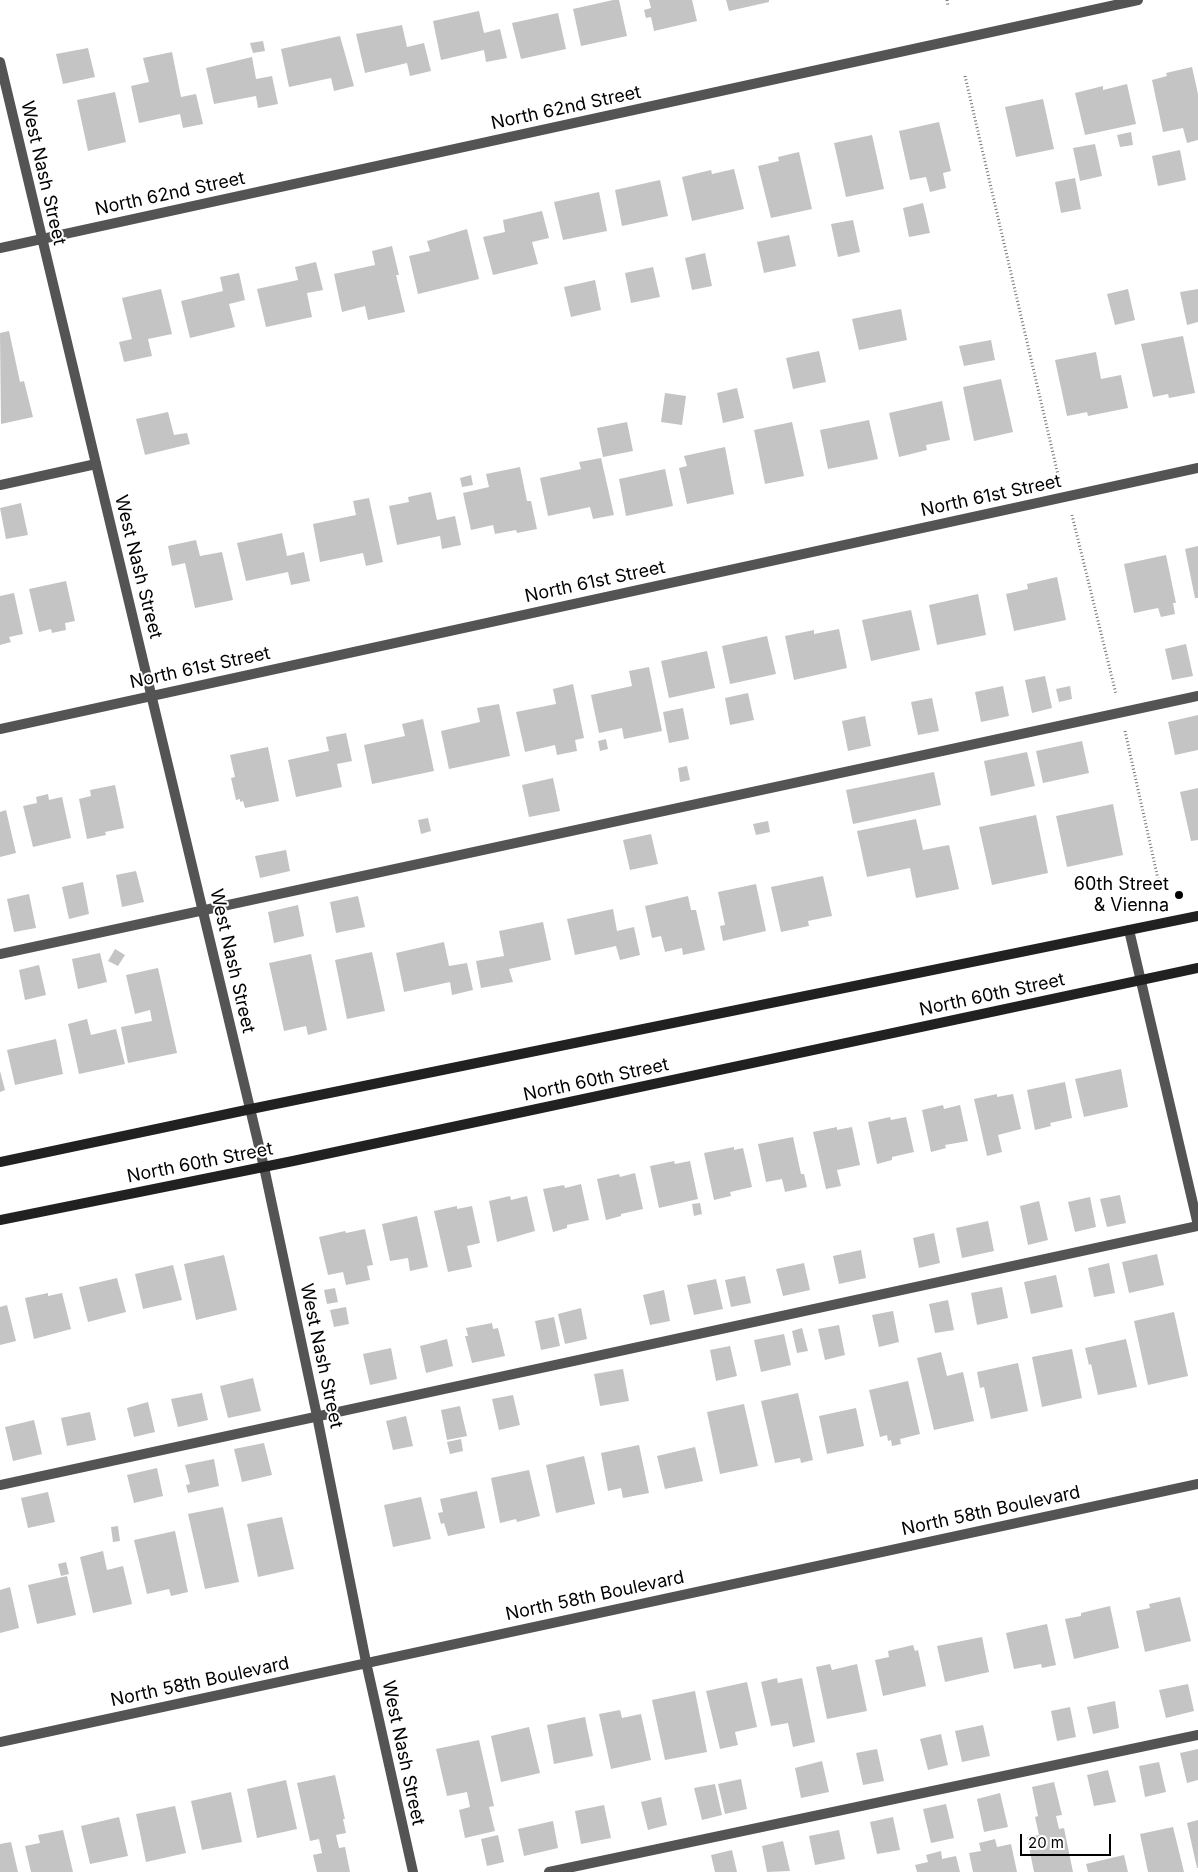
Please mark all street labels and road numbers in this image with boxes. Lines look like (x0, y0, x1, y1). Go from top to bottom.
street label: North 62nd Street (489, 82, 643, 134)
street label: West Nash Street (16, 99, 70, 247)
street label: North 62nd Street (93, 168, 247, 220)
street label: North 61st Street (919, 471, 1063, 521)
street label: West Nash Street (110, 493, 166, 641)
street label: North 61st Street (523, 557, 667, 607)
street label: North 61st Street (128, 643, 272, 693)
street label: West Nash Street (205, 887, 259, 1035)
street label: North 60th Street (917, 969, 1067, 1021)
street label: North 60th Street (521, 1054, 671, 1106)
street label: North 60th Street (125, 1138, 275, 1188)
street label: West Nash Street (295, 1282, 347, 1430)
street label: North 58th Boulevard (900, 1482, 1082, 1540)
street label: North 58th Boulevard (504, 1567, 686, 1625)
street label: North 58th Boulevard (109, 1653, 291, 1711)
street label: West Nash Street (377, 1679, 429, 1827)

